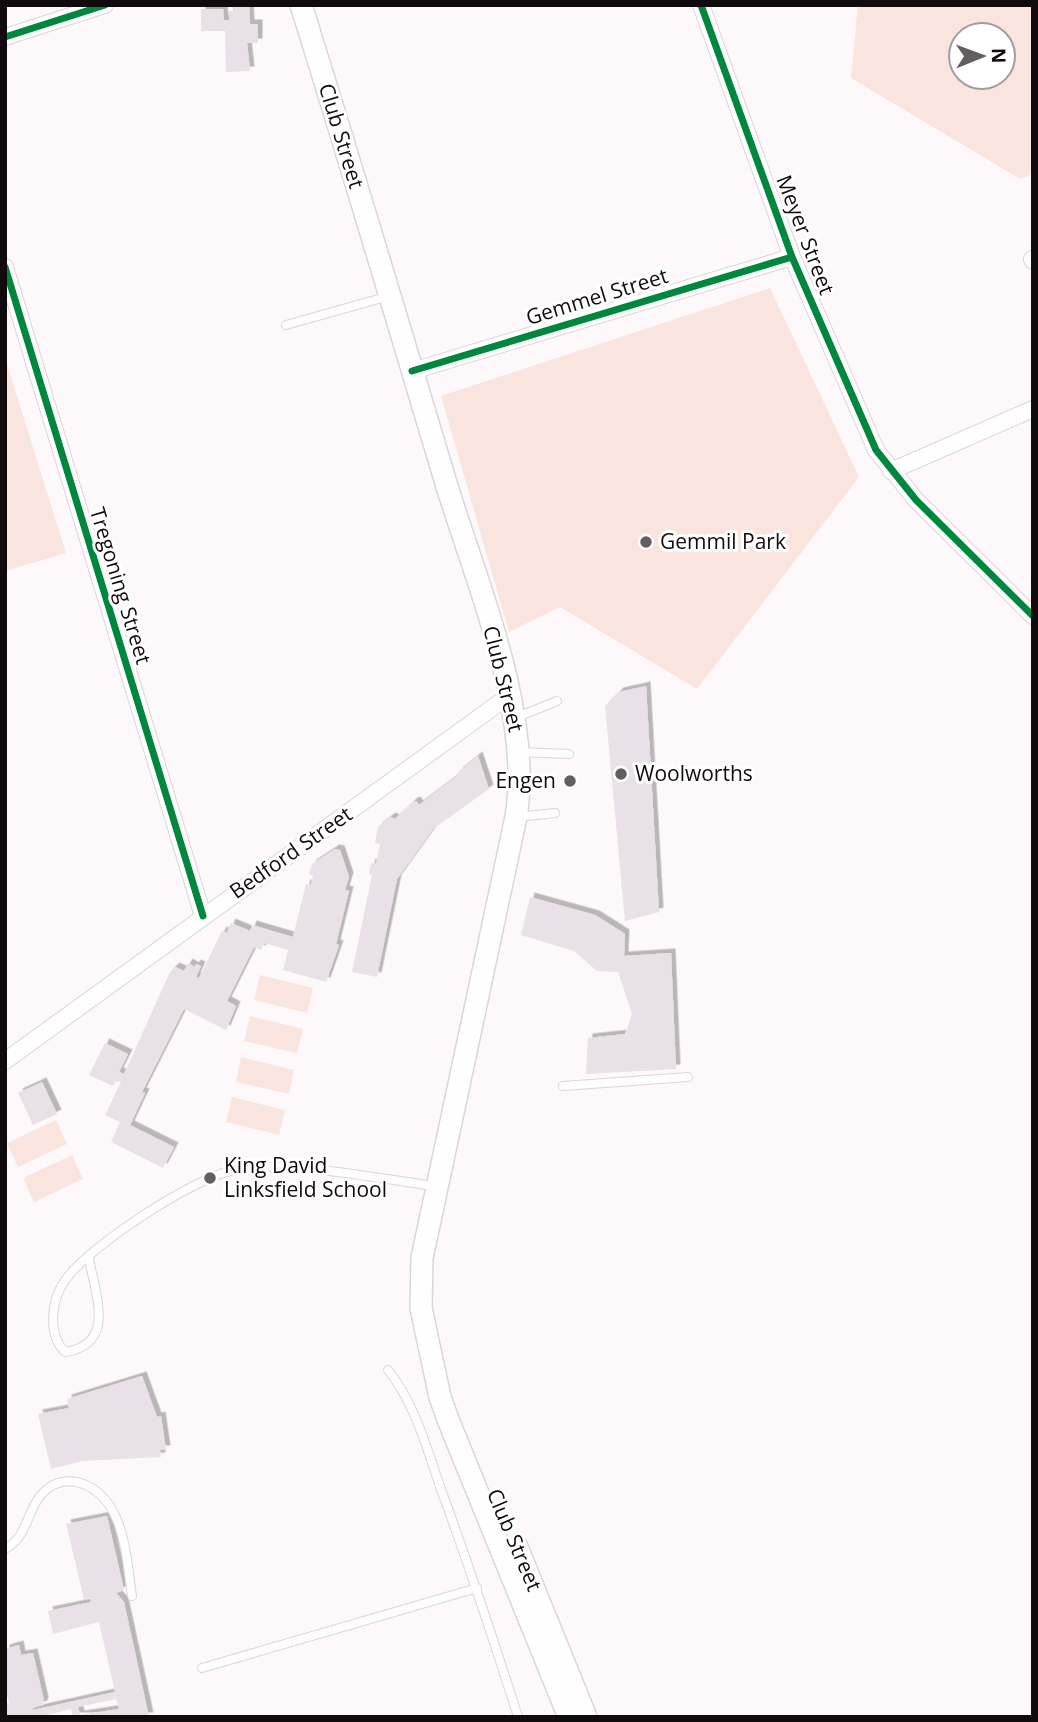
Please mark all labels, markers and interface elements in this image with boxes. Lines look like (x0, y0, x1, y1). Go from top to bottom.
north arrow (947, 21, 1017, 91)
text: N (986, 48, 1012, 64)
street label: Club Street (313, 80, 371, 192)
street label: Meyer Street (770, 171, 842, 298)
street label: Gemmel Street (522, 261, 671, 331)
street label: Tregoning Street (84, 504, 158, 668)
place label: Gemmil Park (660, 527, 786, 555)
marker: Gemmil Park (638, 534, 654, 550)
street label: Club Street (477, 623, 531, 735)
place label: Woolworths (635, 759, 753, 787)
place label: Engen (495, 766, 556, 794)
marker: Woolworths (613, 766, 629, 782)
marker: Engen (562, 773, 578, 789)
street label: Bedford Street (224, 800, 357, 905)
place label: King David Linksfield School (224, 1151, 387, 1203)
marker: King David Linksfield School (202, 1170, 218, 1186)
street label: Club Street (481, 1484, 549, 1595)

